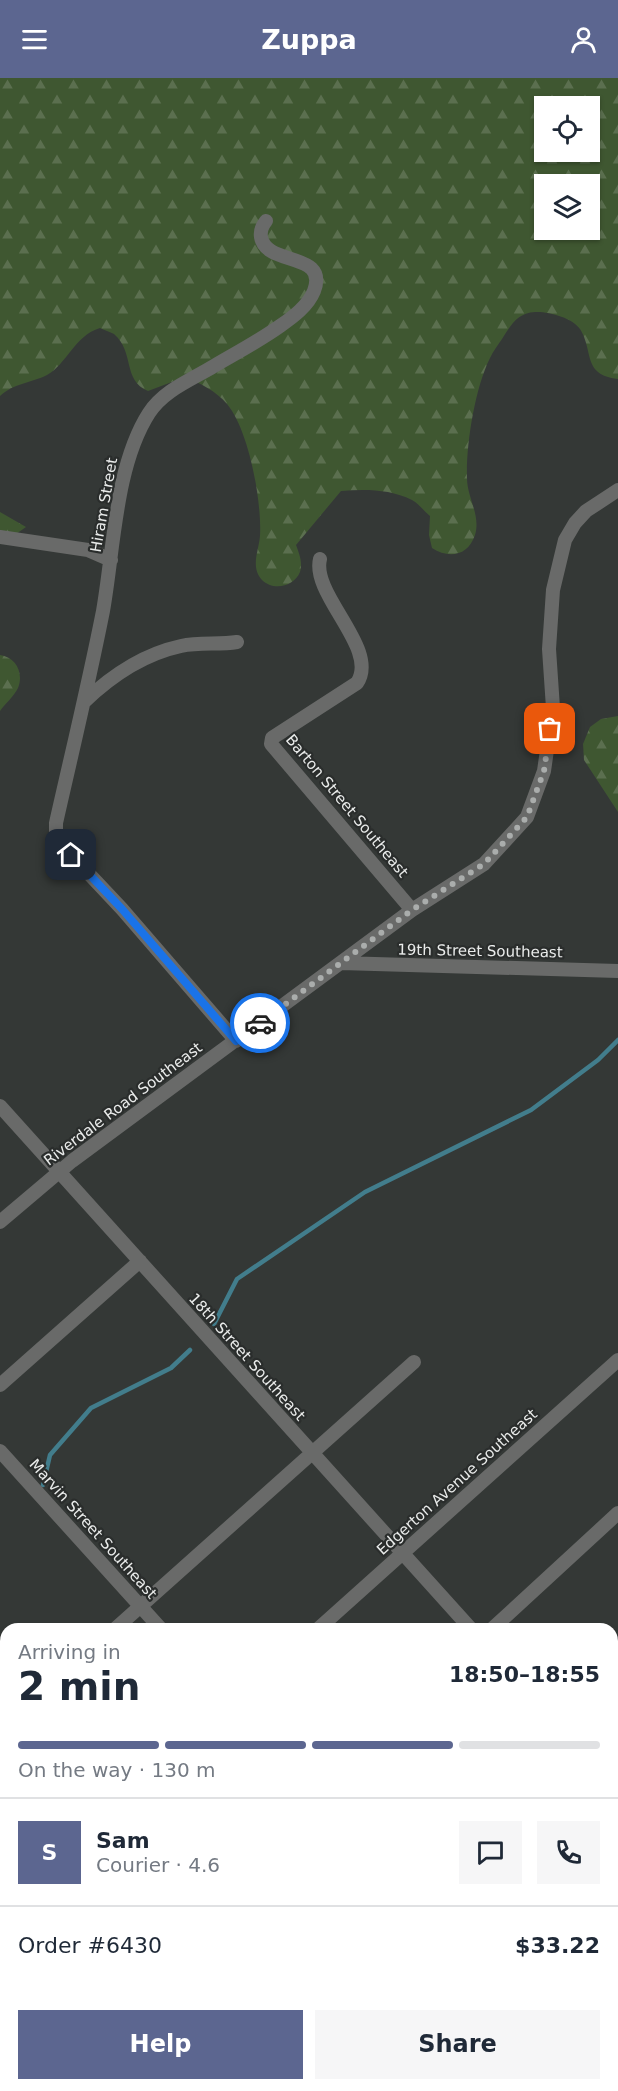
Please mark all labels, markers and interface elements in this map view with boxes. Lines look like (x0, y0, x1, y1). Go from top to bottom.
icon: menu (18, 23, 51, 56)
icon: person (567, 23, 600, 56)
text: Zuppa (261, 24, 357, 55)
map controls (534, 96, 600, 240)
button: locate (534, 96, 600, 162)
button: layers (534, 174, 600, 240)
street label: Hiram Street (87, 456, 121, 554)
pin (524, 703, 575, 754)
icon: bag (533, 712, 566, 745)
street label: Barton Street Southeast (282, 731, 412, 881)
pin (45, 829, 96, 880)
icon: home (54, 838, 87, 871)
street label: 19th Street Southeast (397, 941, 563, 961)
courier (230, 993, 290, 1053)
icon: car (244, 1007, 277, 1040)
street label: Riverdale Road Southeast (40, 1038, 206, 1169)
street label: 18th Street Southeast (185, 1290, 309, 1425)
street label: Edgerton Avenue Southeast (373, 1405, 541, 1559)
street label: Marvin Street Southeast (26, 1455, 161, 1603)
text: Arriving in (18, 1640, 121, 1664)
text: 18:50–18:55 (449, 1662, 600, 1687)
text: 2 min (18, 1664, 140, 1709)
text: On the way · 130 m (18, 1758, 216, 1782)
button: chat (459, 1821, 522, 1884)
button: phone (537, 1821, 600, 1884)
text: Sam (96, 1828, 150, 1853)
text: S (42, 1840, 57, 1865)
text: Courier · 4.6 (96, 1853, 220, 1877)
text: Order #6430 (18, 1933, 162, 1958)
text: $33.22 (515, 1933, 600, 1958)
button: Help (18, 2010, 303, 2079)
button: Share (315, 2010, 600, 2079)

